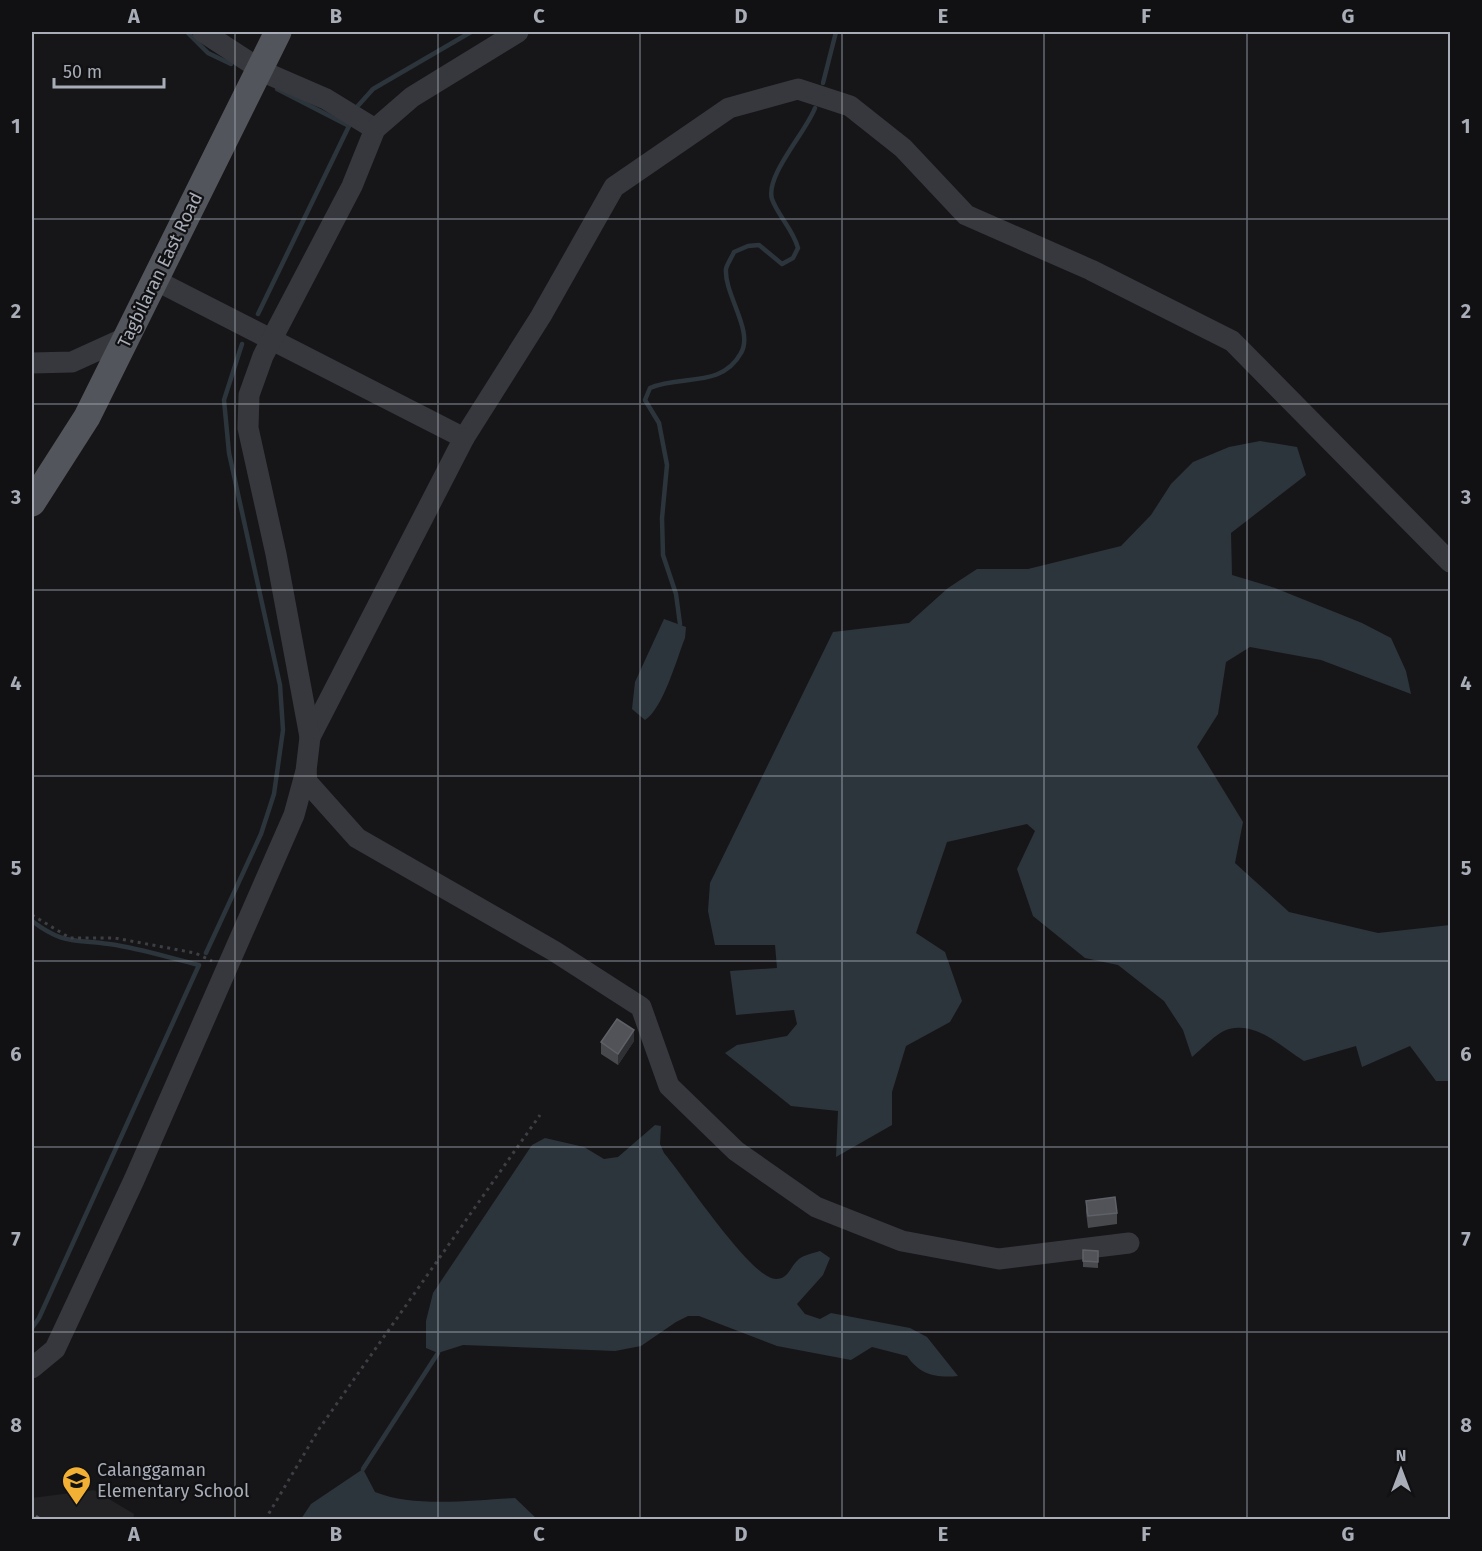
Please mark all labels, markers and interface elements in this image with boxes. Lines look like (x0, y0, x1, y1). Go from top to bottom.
text: A (127, 4, 141, 28)
text: B (330, 4, 342, 28)
text: C (533, 4, 545, 28)
text: D (734, 4, 748, 28)
text: E (938, 4, 948, 28)
text: F (1141, 4, 1151, 28)
text: G (1342, 4, 1354, 28)
scale bar (54, 51, 164, 89)
text: 50 m (63, 61, 102, 83)
text: 1 (11, 114, 21, 138)
text: 1 (1461, 114, 1471, 138)
street label: Tagbilaran East Road (113, 189, 207, 351)
text: 2 (11, 299, 21, 323)
text: 2 (1461, 299, 1471, 323)
text: 3 (10, 485, 21, 509)
text: 3 (1460, 485, 1471, 509)
text: 4 (10, 671, 22, 695)
text: 4 (1460, 671, 1472, 695)
text: 5 (11, 856, 22, 880)
text: 5 (1461, 856, 1472, 880)
text: 6 (10, 1042, 22, 1066)
text: 6 (1460, 1042, 1472, 1066)
text: 7 (11, 1227, 21, 1251)
text: 7 (1461, 1227, 1471, 1251)
text: 8 (10, 1413, 22, 1437)
text: 8 (1460, 1413, 1472, 1437)
north arrow (1371, 1440, 1431, 1500)
text: N (1396, 1446, 1406, 1465)
place label: Calanggaman Elementary School (97, 1459, 249, 1502)
school or university icon: Calanggaman Elementary School (60, 1464, 92, 1506)
text: A (127, 1522, 141, 1546)
text: B (330, 1522, 342, 1546)
text: C (533, 1522, 545, 1546)
text: D (734, 1522, 748, 1546)
text: E (938, 1522, 948, 1546)
text: F (1141, 1522, 1151, 1546)
text: G (1342, 1522, 1354, 1546)

